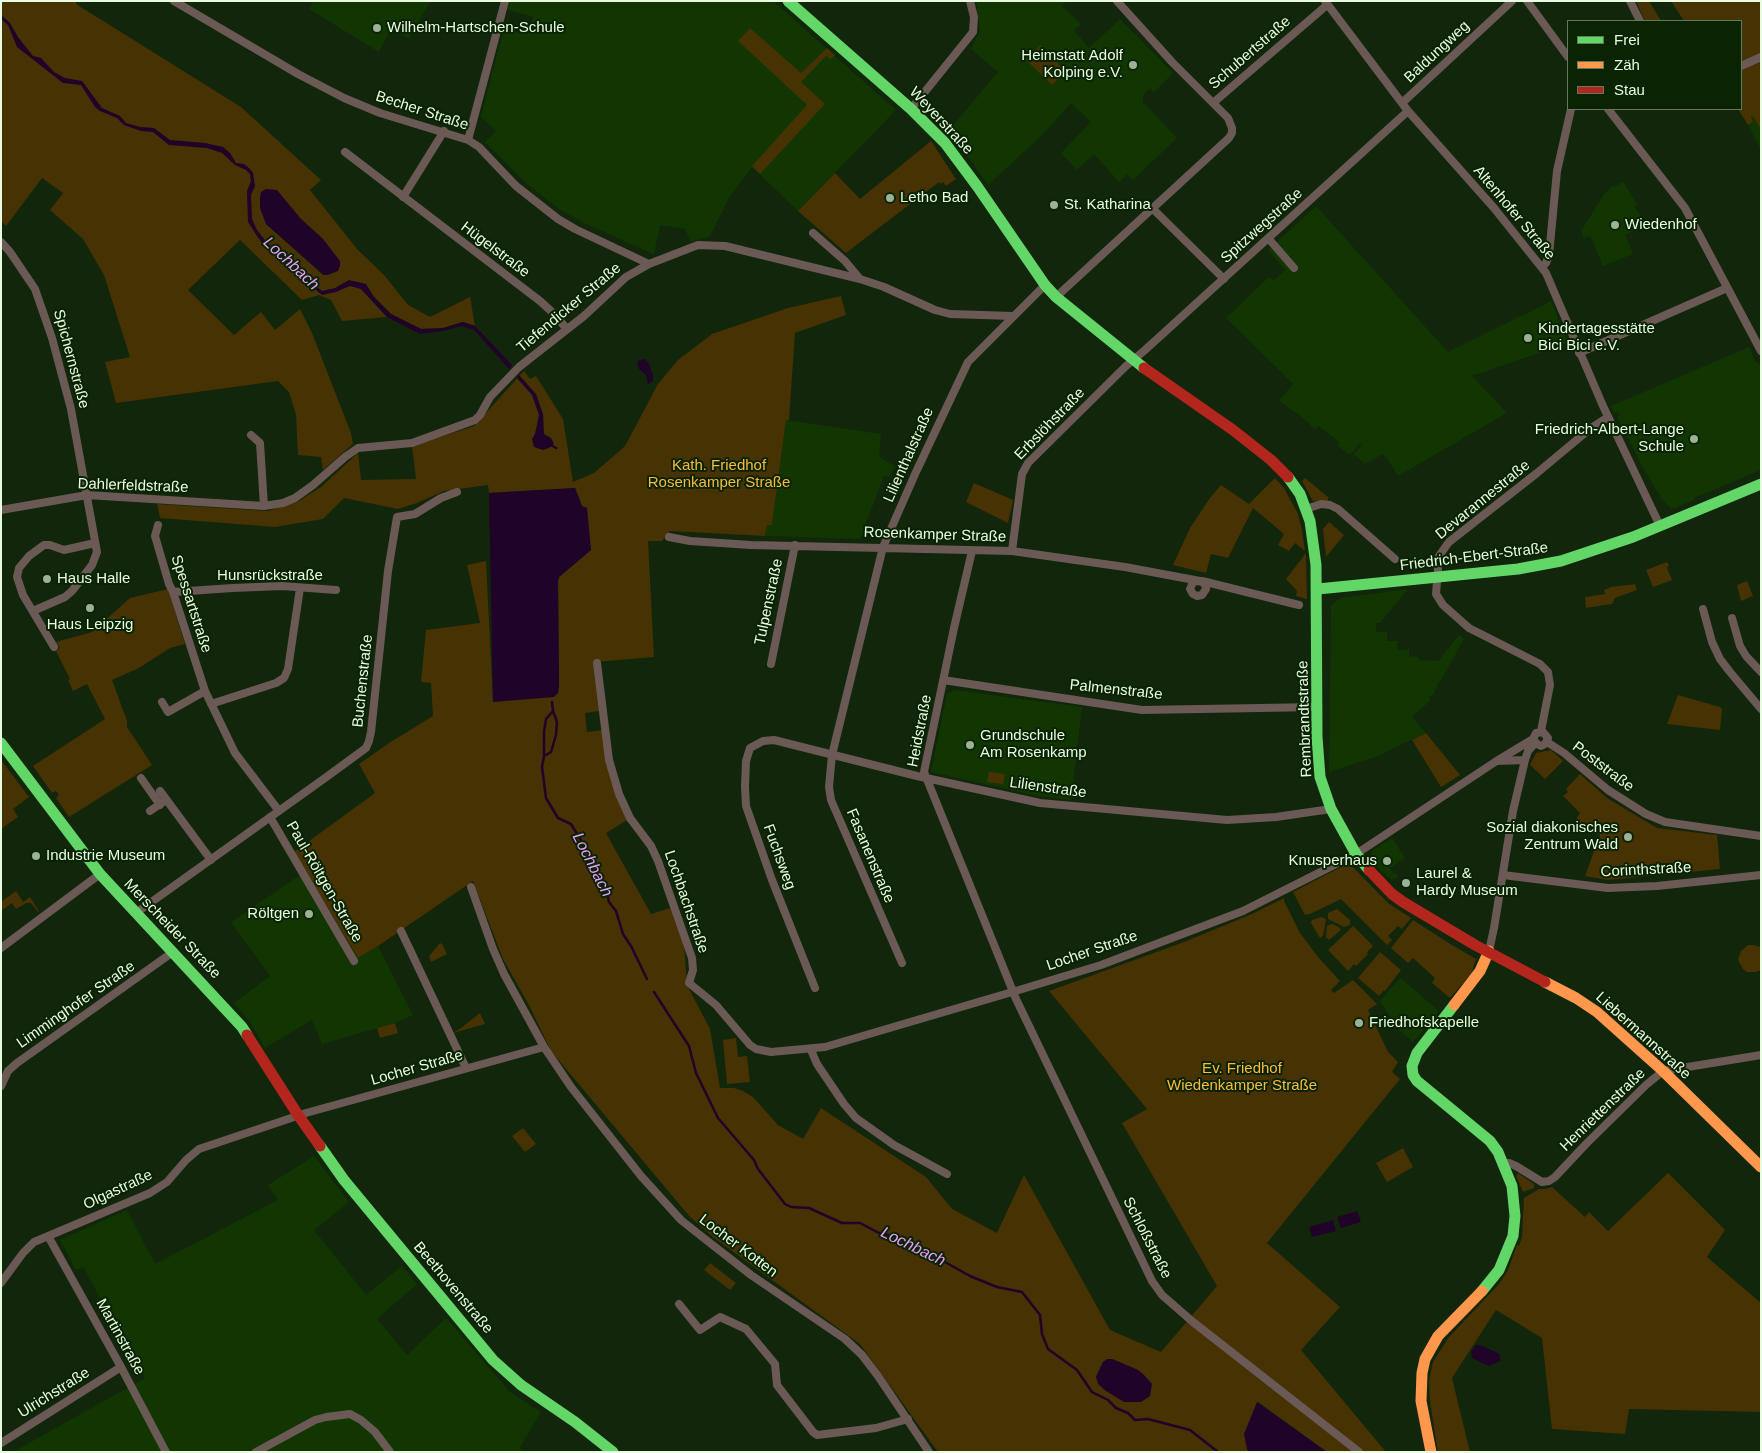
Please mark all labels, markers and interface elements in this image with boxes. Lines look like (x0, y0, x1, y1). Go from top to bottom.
street label: Schubertstraße (1205, 13, 1295, 93)
street label: Baldungweg (1401, 17, 1473, 87)
place label: Wilhelm-Hartschen-Schule (387, 19, 565, 37)
legend (1567, 20, 1742, 110)
marker: Wilhelm-Hartschen-Schule (371, 22, 383, 34)
text: Frei (1614, 31, 1640, 48)
place label: Heimstatt Adolf Kolping e.V. (1021, 47, 1123, 82)
text: Zäh (1614, 56, 1640, 73)
marker: Heimstatt Adolf Kolping e.V. (1127, 59, 1139, 71)
text: Stau (1614, 81, 1645, 98)
street label: Weyerstraße (905, 84, 977, 158)
street label: Becher Straße (373, 87, 471, 135)
street label: Altenhofer Straße (1469, 162, 1559, 264)
street label: Spitzwegstraße (1218, 185, 1306, 267)
place label: Letho Bad (900, 189, 968, 207)
marker: Letho Bad (884, 192, 896, 204)
place label: St. Katharina (1064, 196, 1151, 214)
marker: St. Katharina (1048, 199, 1060, 211)
place label: Wiedenhof (1625, 216, 1697, 234)
street label: Hügelstraße (457, 218, 533, 282)
marker: Wiedenhof (1609, 219, 1621, 231)
water label: Lochbach (259, 233, 323, 295)
street label: Tiefendicker Straße (513, 259, 625, 357)
street label: Spichernstraße (49, 308, 93, 410)
place label: Kindertagesstätte Bici Bici e.V. (1538, 320, 1655, 355)
marker: Kindertagesstätte Bici Bici e.V. (1522, 332, 1534, 344)
street label: Erbslöhstraße (1011, 384, 1089, 464)
street label: Lilienthalstraße (880, 405, 938, 505)
place label: Friedrich-Albert-Lange Schule (1535, 421, 1684, 456)
marker: Friedrich-Albert-Lange Schule (1688, 433, 1700, 445)
park label: Kath. Friedhof Rosenkamper Straße (648, 457, 790, 492)
street label: Devarannestraße (1432, 457, 1534, 543)
street label: Dahlerfeldstraße (77, 475, 189, 497)
street label: Rosenkamper Straße (863, 524, 1007, 546)
street label: Friedrich-Ebert-Straße (1399, 539, 1549, 575)
street label: Spessartstraße (167, 553, 215, 655)
street label: Tulpenstraße (751, 557, 787, 647)
street label: Hunsrückstraße (217, 567, 323, 585)
place label: Haus Halle (57, 570, 130, 588)
marker: Haus Halle (41, 573, 53, 585)
marker: Haus Leipzig (84, 602, 96, 614)
place label: Haus Leipzig (47, 616, 133, 634)
street label: Buchenstraße (349, 634, 377, 728)
street label: Rembrandtstraße (1294, 660, 1316, 778)
street label: Palmenstraße (1069, 676, 1163, 704)
street label: Heidstraße (904, 693, 936, 769)
place label: Grundschule Am Rosenkamp (980, 727, 1087, 762)
street label: Poststraße (1569, 738, 1637, 796)
marker: Grundschule Am Rosenkamp (964, 739, 976, 751)
street label: Lilienstraße (1008, 774, 1088, 802)
street label: Fasanenstraße (842, 806, 898, 906)
street label: Paul-Röltgen-Straße (282, 818, 366, 946)
place label: Sozial diakonisches Zentrum Wald (1486, 819, 1618, 854)
street label: Fuchsweg (759, 822, 799, 892)
water label: Lochbach (568, 830, 616, 900)
marker: Sozial diakonisches Zentrum Wald (1622, 831, 1634, 843)
place label: Industrie Museum (46, 847, 165, 865)
street label: Lochbachstraße (660, 848, 712, 956)
marker: Industrie Museum (30, 850, 42, 862)
place label: Knusperhaus (1289, 852, 1377, 870)
marker: Knusperhaus (1381, 855, 1393, 867)
street label: Corinthstraße (1600, 859, 1692, 881)
place label: Laurel & Hardy Museum (1416, 865, 1518, 900)
street label: Merscheider Straße (120, 875, 224, 983)
marker: Laurel & Hardy Museum (1400, 877, 1412, 889)
place label: Röltgen (247, 905, 299, 923)
marker: Röltgen (303, 908, 315, 920)
street label: Locher Straße (1044, 927, 1140, 975)
street label: Limminghofer Straße (13, 957, 139, 1053)
street label: Liebermannstraße (1592, 989, 1694, 1083)
place label: Friedhofskapelle (1369, 1014, 1479, 1032)
marker: Friedhofskapelle (1353, 1017, 1365, 1029)
street label: Locher Straße (369, 1046, 465, 1090)
park label: Ev. Friedhof Wiedenkamper Straße (1167, 1060, 1317, 1095)
street label: Henriettenstraße (1557, 1065, 1649, 1155)
street label: Olgastraße (81, 1166, 155, 1214)
street label: Schloßstraße (1119, 1194, 1175, 1282)
street label: Locher Kotten (695, 1211, 781, 1281)
water label: Lochbach (878, 1223, 948, 1271)
street label: Beethovenstraße (409, 1238, 497, 1338)
street label: Martinstraße (92, 1296, 148, 1378)
street label: Ulrichstraße (15, 1364, 93, 1422)

